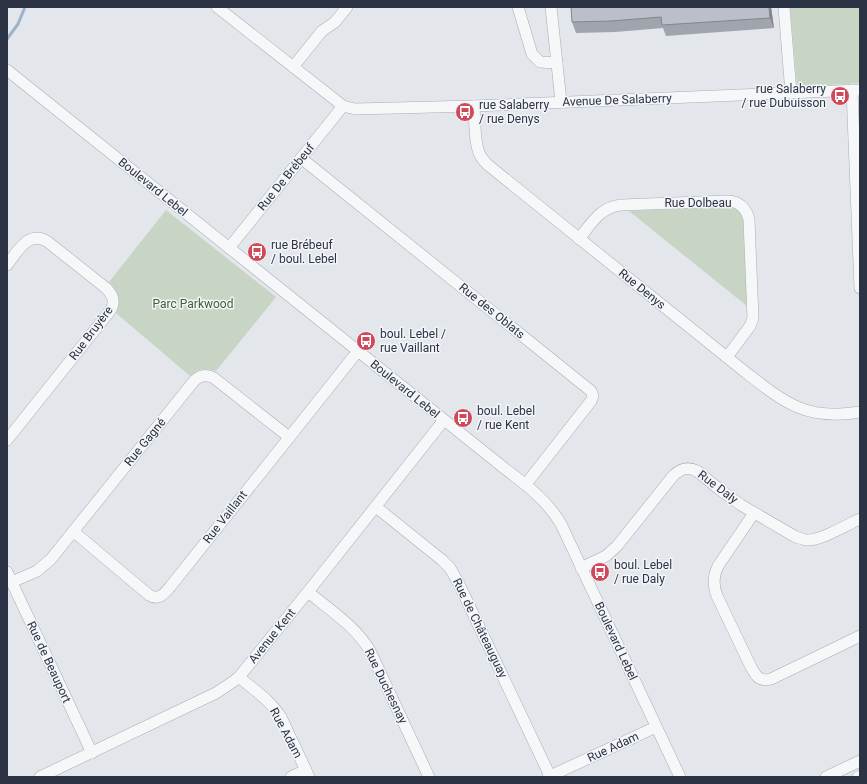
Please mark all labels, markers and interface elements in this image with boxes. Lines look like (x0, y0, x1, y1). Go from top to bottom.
place label: rue Salaberry / rue Dubuisson (741, 82, 826, 110)
bus stop icon: rue Salaberry / rue Dubuisson (829, 85, 851, 107)
street label: Avenue De Salaberry (562, 91, 672, 109)
place label: rue Salaberry / rue Denys (479, 98, 549, 126)
bus stop icon: rue Salaberry / rue Denys (454, 101, 476, 123)
street label: Rue De Brébeuf (255, 140, 318, 213)
street label: Boulevard Lebel (116, 155, 190, 219)
street label: Rue Dolbeau (664, 196, 732, 210)
place label: rue Brébeuf / boul. Lebel (271, 238, 337, 266)
bus stop icon: rue Brébeuf / boul. Lebel (246, 241, 268, 263)
street label: Rue Denys (616, 266, 668, 312)
street label: Rue des Oblats (456, 280, 528, 342)
park label: Parc Parkwood (153, 297, 233, 311)
street label: Rue Bruyère (66, 303, 116, 363)
place label: boul. Lebel / rue Vaillant (380, 327, 446, 355)
bus stop icon: boul. Lebel / rue Vaillant (355, 330, 377, 352)
street label: Boulevard Lebel (368, 357, 442, 421)
place label: boul. Lebel / rue Kent (477, 404, 535, 432)
bus stop icon: boul. Lebel / rue Kent (452, 407, 474, 429)
street label: Rue Gagné (121, 415, 169, 469)
street label: Rue Daly (695, 467, 741, 507)
street label: Rue Vaillant (200, 488, 250, 546)
place label: boul. Lebel / rue Daly (614, 558, 672, 586)
bus stop icon: boul. Lebel / rue Daly (589, 561, 611, 583)
street label: Rue de Châteauguay (450, 576, 510, 680)
street label: Boulevard Lebel (592, 600, 640, 682)
street label: Avenue Kent (246, 606, 298, 666)
street label: Rue de Beauport (24, 619, 74, 705)
street label: Rue Duchesnay (362, 646, 410, 726)
street label: Rue Adam (267, 705, 305, 761)
street label: Rue Adam (585, 729, 641, 765)

